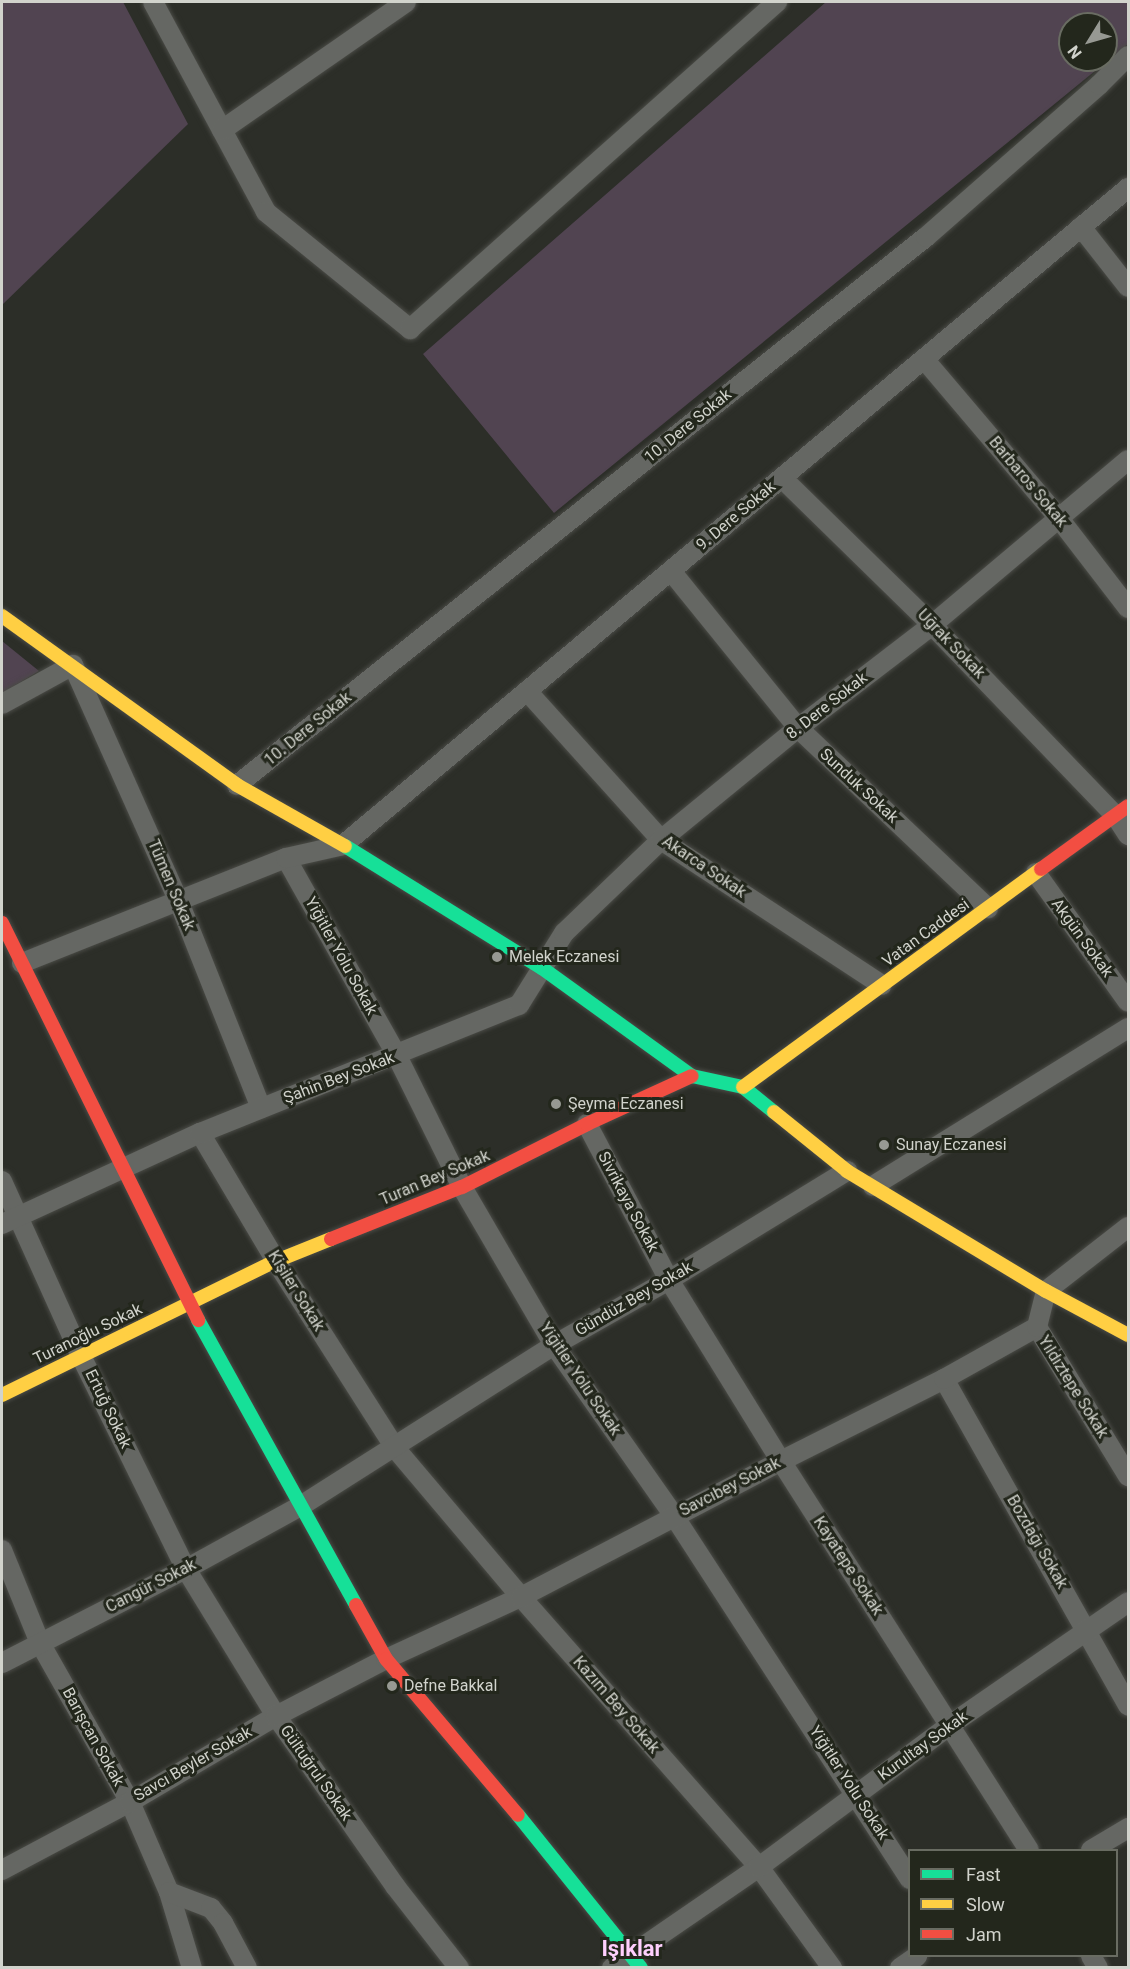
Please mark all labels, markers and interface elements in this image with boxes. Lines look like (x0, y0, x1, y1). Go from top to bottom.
north arrow (1058, 12, 1118, 72)
text: N (1064, 42, 1086, 62)
street label: 10. Dere Sokak (641, 385, 735, 467)
street label: Barbaros Sokak (985, 433, 1071, 531)
street label: 9. Dere Sokak (693, 477, 779, 555)
street label: Uğrak Sokak (913, 605, 989, 683)
street label: 8. Dere Sokak (783, 668, 871, 744)
street label: 10. Dere Sokak (261, 688, 355, 770)
street label: Sunduk Sokak (816, 745, 902, 827)
street label: Akarca Sokak (658, 832, 750, 902)
street label: Tümen Sokak (143, 837, 199, 933)
street label: Yiğitler Yolu Sokak (301, 894, 381, 1018)
street label: Vatan Caddesi (879, 895, 973, 971)
street label: Akgün Sokak (1047, 895, 1117, 981)
place label: Melek Eczanesi (509, 947, 619, 967)
marker: Melek Eczanesi (490, 950, 504, 964)
street label: Şahin Bey Sokak (281, 1048, 397, 1108)
place label: Şeyma Eczanesi (568, 1094, 684, 1114)
marker: Şeyma Eczanesi (549, 1097, 563, 1111)
place label: Sunay Eczanesi (896, 1135, 1007, 1155)
marker: Sunay Eczanesi (877, 1138, 891, 1152)
street label: Turan Bey Sokak (377, 1146, 493, 1210)
street label: Sivrikaya Sokak (594, 1149, 662, 1255)
street label: Kişiler Sokak (264, 1247, 328, 1335)
street label: Gündüz Bey Sokak (572, 1258, 696, 1340)
street label: Turanoğlu Sokak (30, 1299, 146, 1369)
street label: Yiğitler Yolu Sokak (535, 1319, 625, 1439)
street label: Yıldıztepe Sokak (1034, 1332, 1112, 1442)
street label: Ertuğ Sokak (81, 1366, 135, 1452)
street label: Savcıbey Sokak (676, 1453, 784, 1521)
street label: Bozdağı Sokak (1002, 1492, 1072, 1592)
street label: Kayatepe Sokak (809, 1513, 887, 1619)
street label: Cangür Sokak (103, 1555, 199, 1617)
street label: Kazım Bey Sokak (569, 1653, 663, 1757)
place label: Defne Bakkal (404, 1676, 497, 1696)
marker: Defne Bakkal (385, 1679, 399, 1693)
street label: Barışcan Sokak (58, 1684, 128, 1790)
street label: Kurultay Sokak (875, 1707, 971, 1785)
street label: Gültuğrul Sokak (276, 1721, 356, 1825)
street label: Savcı Beyler Sokak (130, 1722, 256, 1806)
street label: Yiğitler Yolu Sokak (805, 1722, 893, 1844)
legend (908, 1849, 1118, 1957)
text: Fast (966, 1864, 1001, 1885)
text: Slow (966, 1894, 1005, 1915)
text: Jam (966, 1924, 1002, 1945)
district label: Işıklar (601, 1936, 663, 1962)

